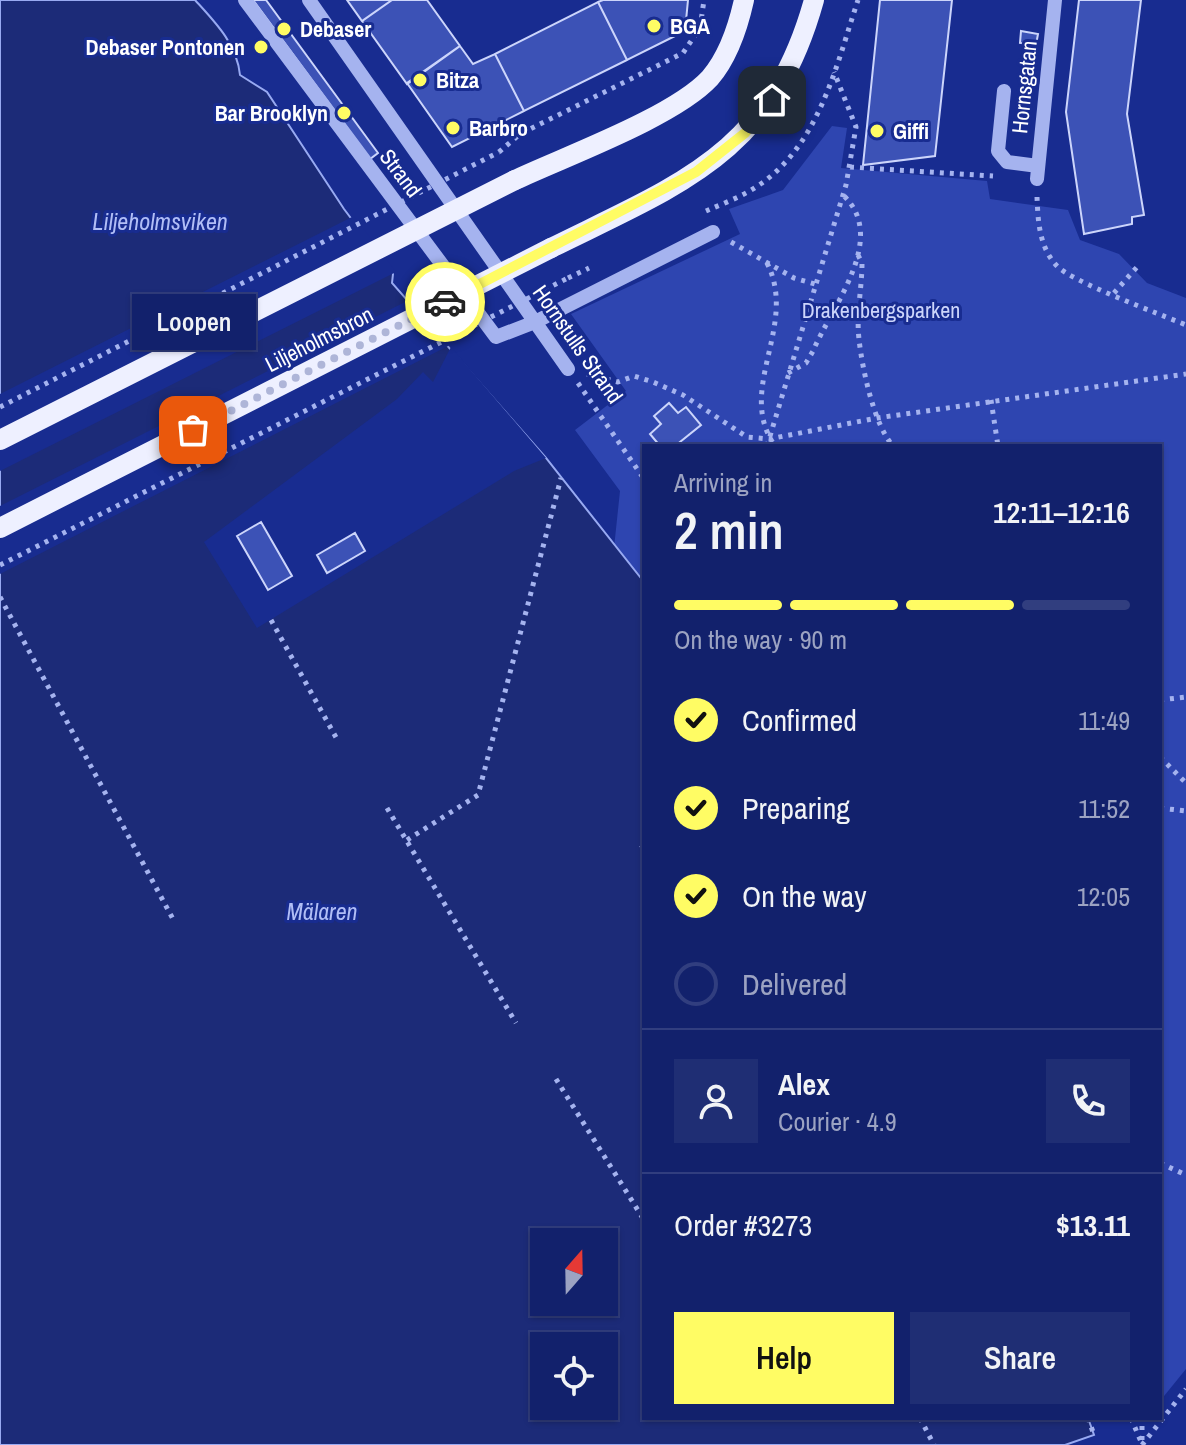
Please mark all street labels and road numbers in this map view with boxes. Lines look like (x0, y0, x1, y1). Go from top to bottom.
street label: Hornsgatan (1004, 39, 1044, 135)
street label: Strand (373, 143, 429, 203)
street label: Hornstulls Strand (526, 279, 630, 409)
street label: Liljeholmsbron (260, 299, 378, 379)

